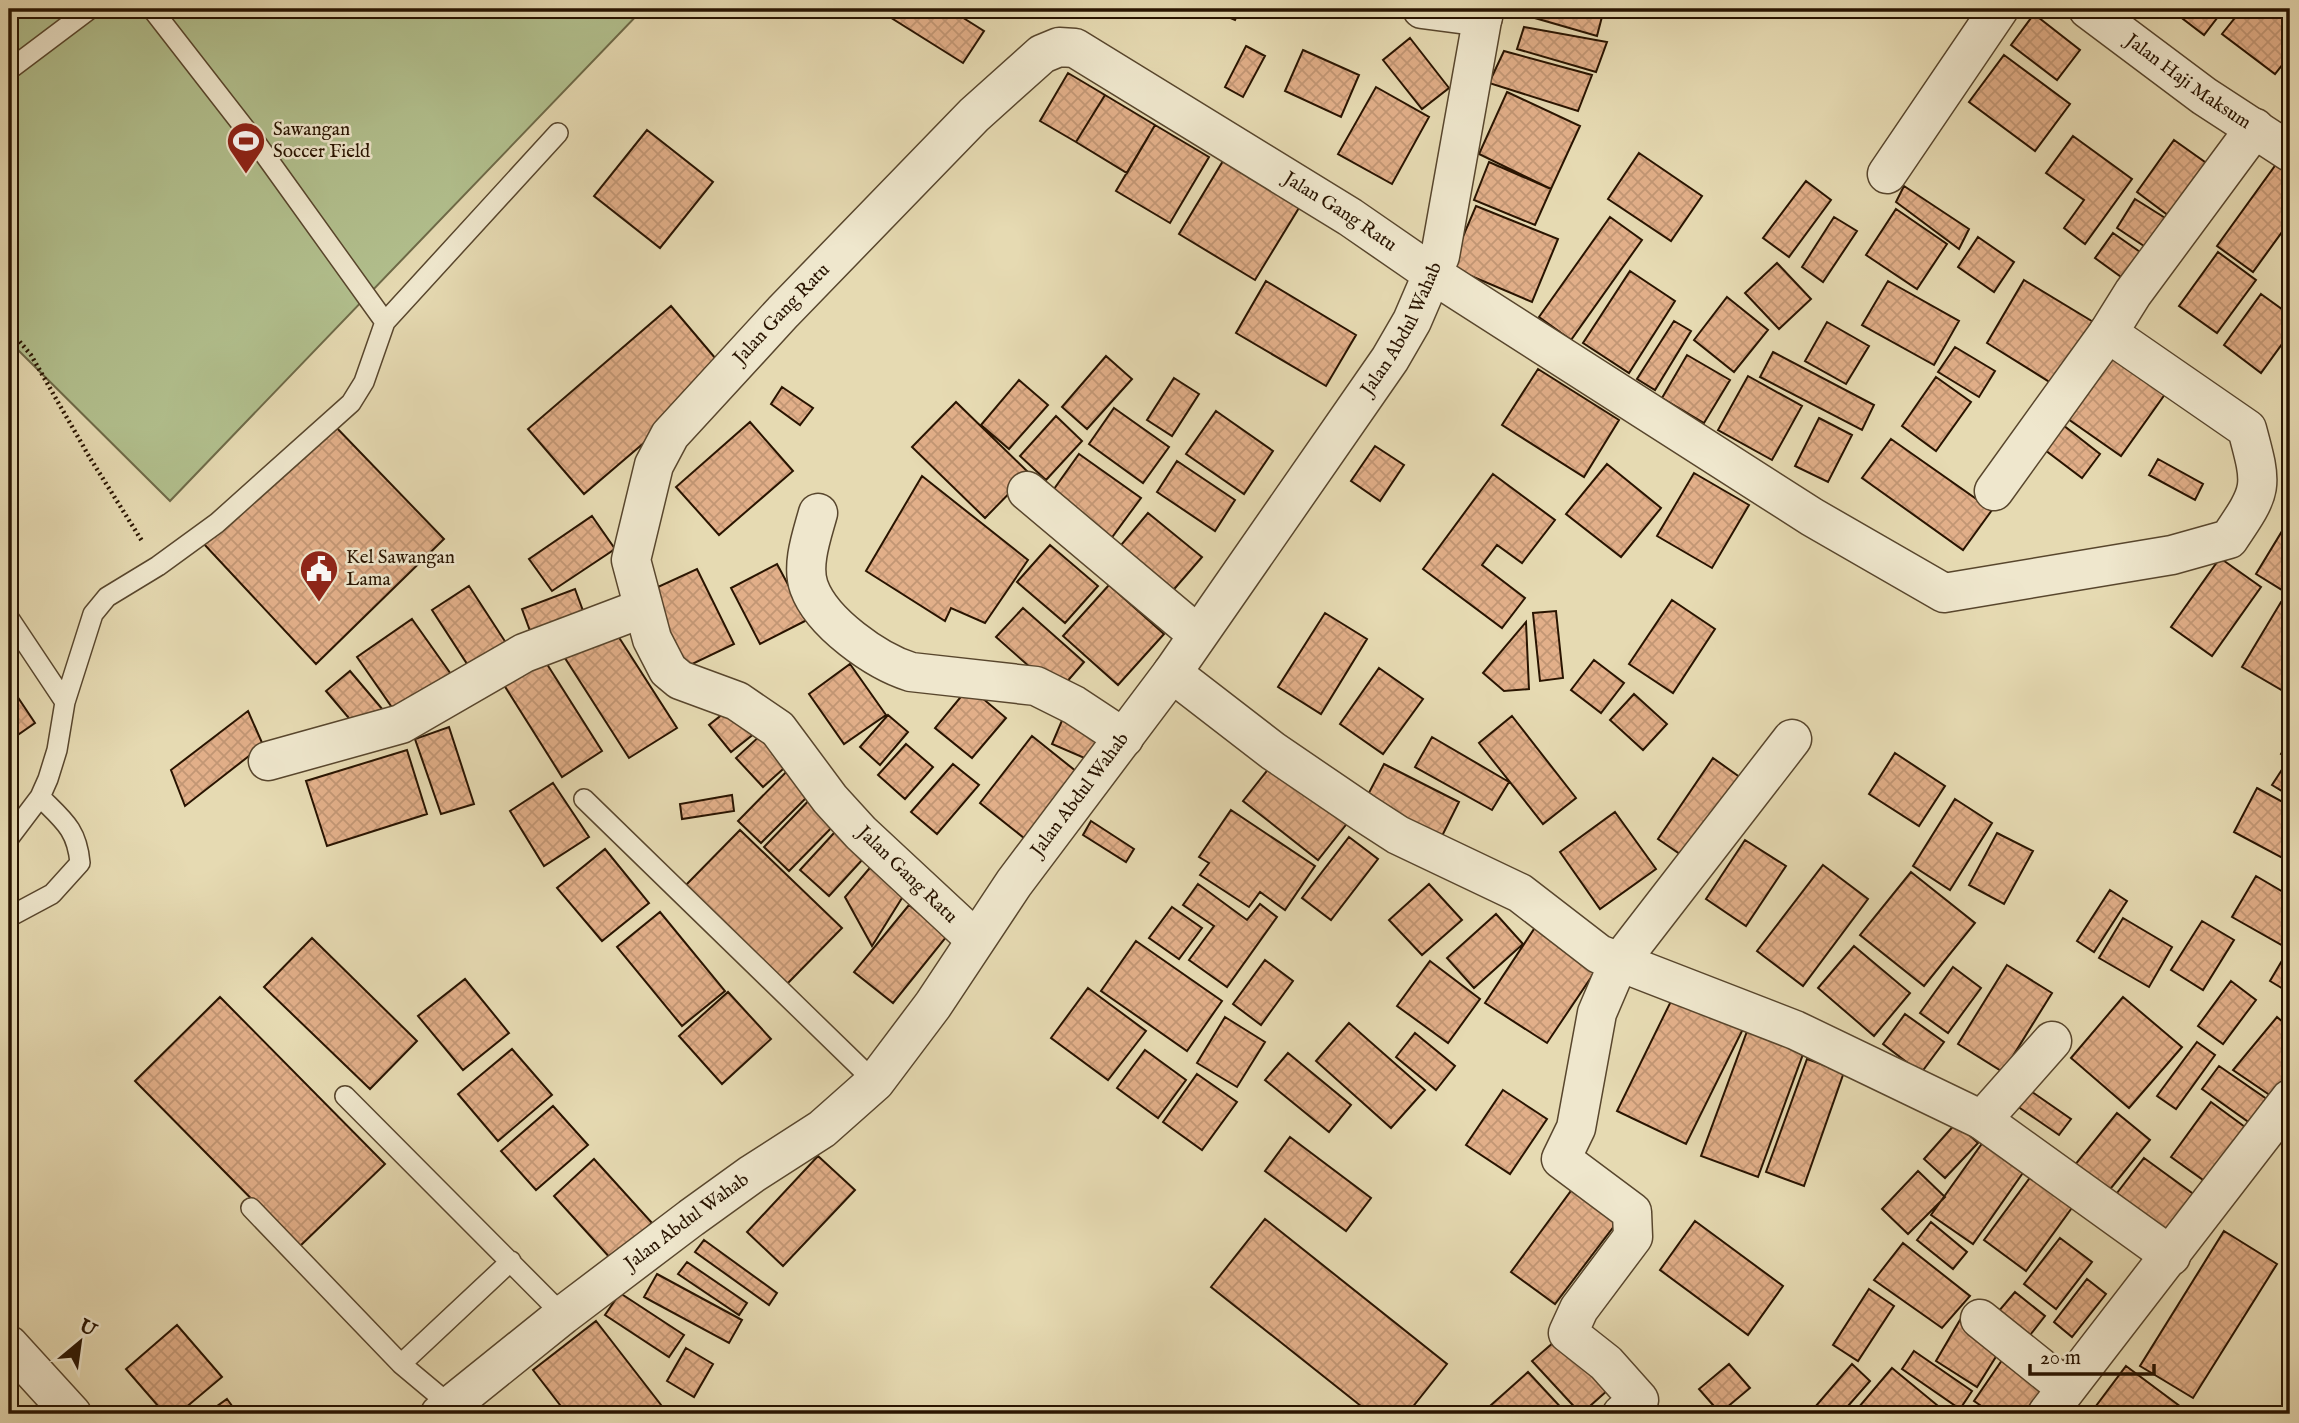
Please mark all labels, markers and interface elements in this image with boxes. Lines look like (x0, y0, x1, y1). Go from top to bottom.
street label: Jalan Haji Maksum (2119, 28, 2256, 135)
place label: Sawangan Soccer Field (273, 118, 371, 164)
sports icon: Sawangan Soccer Field (225, 120, 267, 175)
street label: Jalan Gang Ratu (1277, 166, 1401, 258)
street label: Jalan Gang Ratu (727, 258, 835, 371)
street label: Jalan Abdul Wahab (1355, 258, 1448, 402)
place label: Kel Sawangan Lama (346, 546, 455, 592)
public building icon: Kel Sawangan Lama (298, 548, 340, 603)
street label: Jalan Abdul Wahab (1025, 728, 1135, 863)
street label: Jalan Gang Ratu (850, 820, 962, 929)
street label: Jalan Abdul Wahab (618, 1168, 754, 1277)
north arrow (46, 1308, 116, 1378)
text: U (74, 1314, 101, 1344)
scale bar (2030, 1332, 2154, 1376)
text: 20 m (2040, 1345, 2081, 1372)

